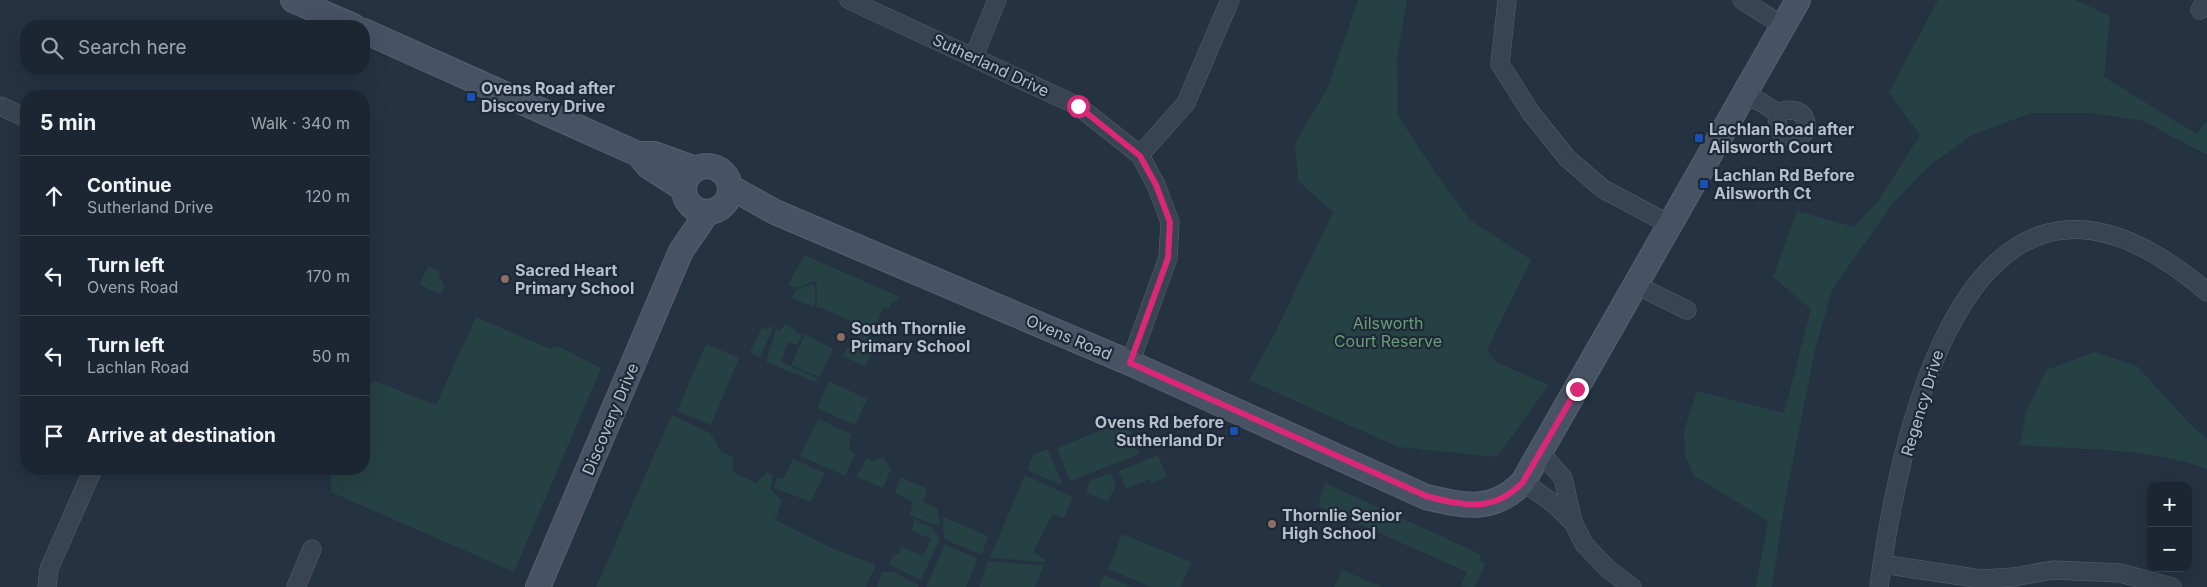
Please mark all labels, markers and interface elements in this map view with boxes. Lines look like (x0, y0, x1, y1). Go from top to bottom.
search box (20, 20, 370, 75)
street label: Sutherland Drive (930, 29, 1052, 101)
icon: search (38, 34, 66, 62)
text: Search here (78, 36, 187, 59)
place label: Ovens Road after Discovery Drive (481, 78, 616, 116)
marker: Ovens Road after Discovery Drive (465, 91, 477, 103)
route start (1067, 95, 1090, 118)
text: 5 min (40, 110, 96, 135)
text: Walk · 340 m (251, 113, 350, 133)
place label: Lachlan Road after Ailsworth Court (1709, 119, 1855, 157)
marker: Lachlan Road after Ailsworth Court (1693, 132, 1705, 144)
place label: Lachlan Rd Before Ailsworth Ct (1714, 165, 1855, 203)
text: Continue (87, 174, 172, 197)
marker: Lachlan Rd Before Ailsworth Ct (1698, 178, 1710, 190)
icon: ahead (40, 182, 68, 210)
text: 120 m (305, 186, 350, 206)
text: Sutherland Drive (87, 197, 213, 217)
text: Turn left (87, 254, 165, 277)
place label: Sacred Heart Primary School (515, 260, 634, 298)
icon: left (40, 262, 68, 290)
text: 170 m (306, 266, 350, 286)
marker: Sacred Heart Primary School (499, 273, 511, 285)
text: Ovens Road (87, 277, 178, 297)
street label: Ovens Road (1023, 310, 1115, 364)
park label: Ailsworth Court Reserve (1334, 313, 1442, 351)
place label: South Thornlie Primary School (851, 318, 970, 356)
marker: South Thornlie Primary School (835, 331, 847, 343)
text: Turn left (87, 334, 165, 357)
icon: left (40, 342, 68, 370)
text: 50 m (312, 346, 350, 366)
street label: Regency Drive (1896, 347, 1948, 459)
text: Lachlan Road (87, 357, 189, 377)
street label: Discovery Drive (577, 360, 643, 478)
route end (1566, 378, 1589, 401)
place label: Ovens Rd before Sutherland Dr (1095, 412, 1224, 450)
icon: arrive (40, 422, 68, 450)
text: Arrive at destination (87, 424, 276, 447)
marker: Ovens Rd before Sutherland Dr (1228, 425, 1240, 437)
map controls (2147, 482, 2192, 572)
button: + (2147, 482, 2192, 527)
place label: Thornlie Senior High School (1282, 505, 1402, 543)
marker: Thornlie Senior High School (1266, 518, 1278, 530)
button: − (2147, 527, 2192, 572)

